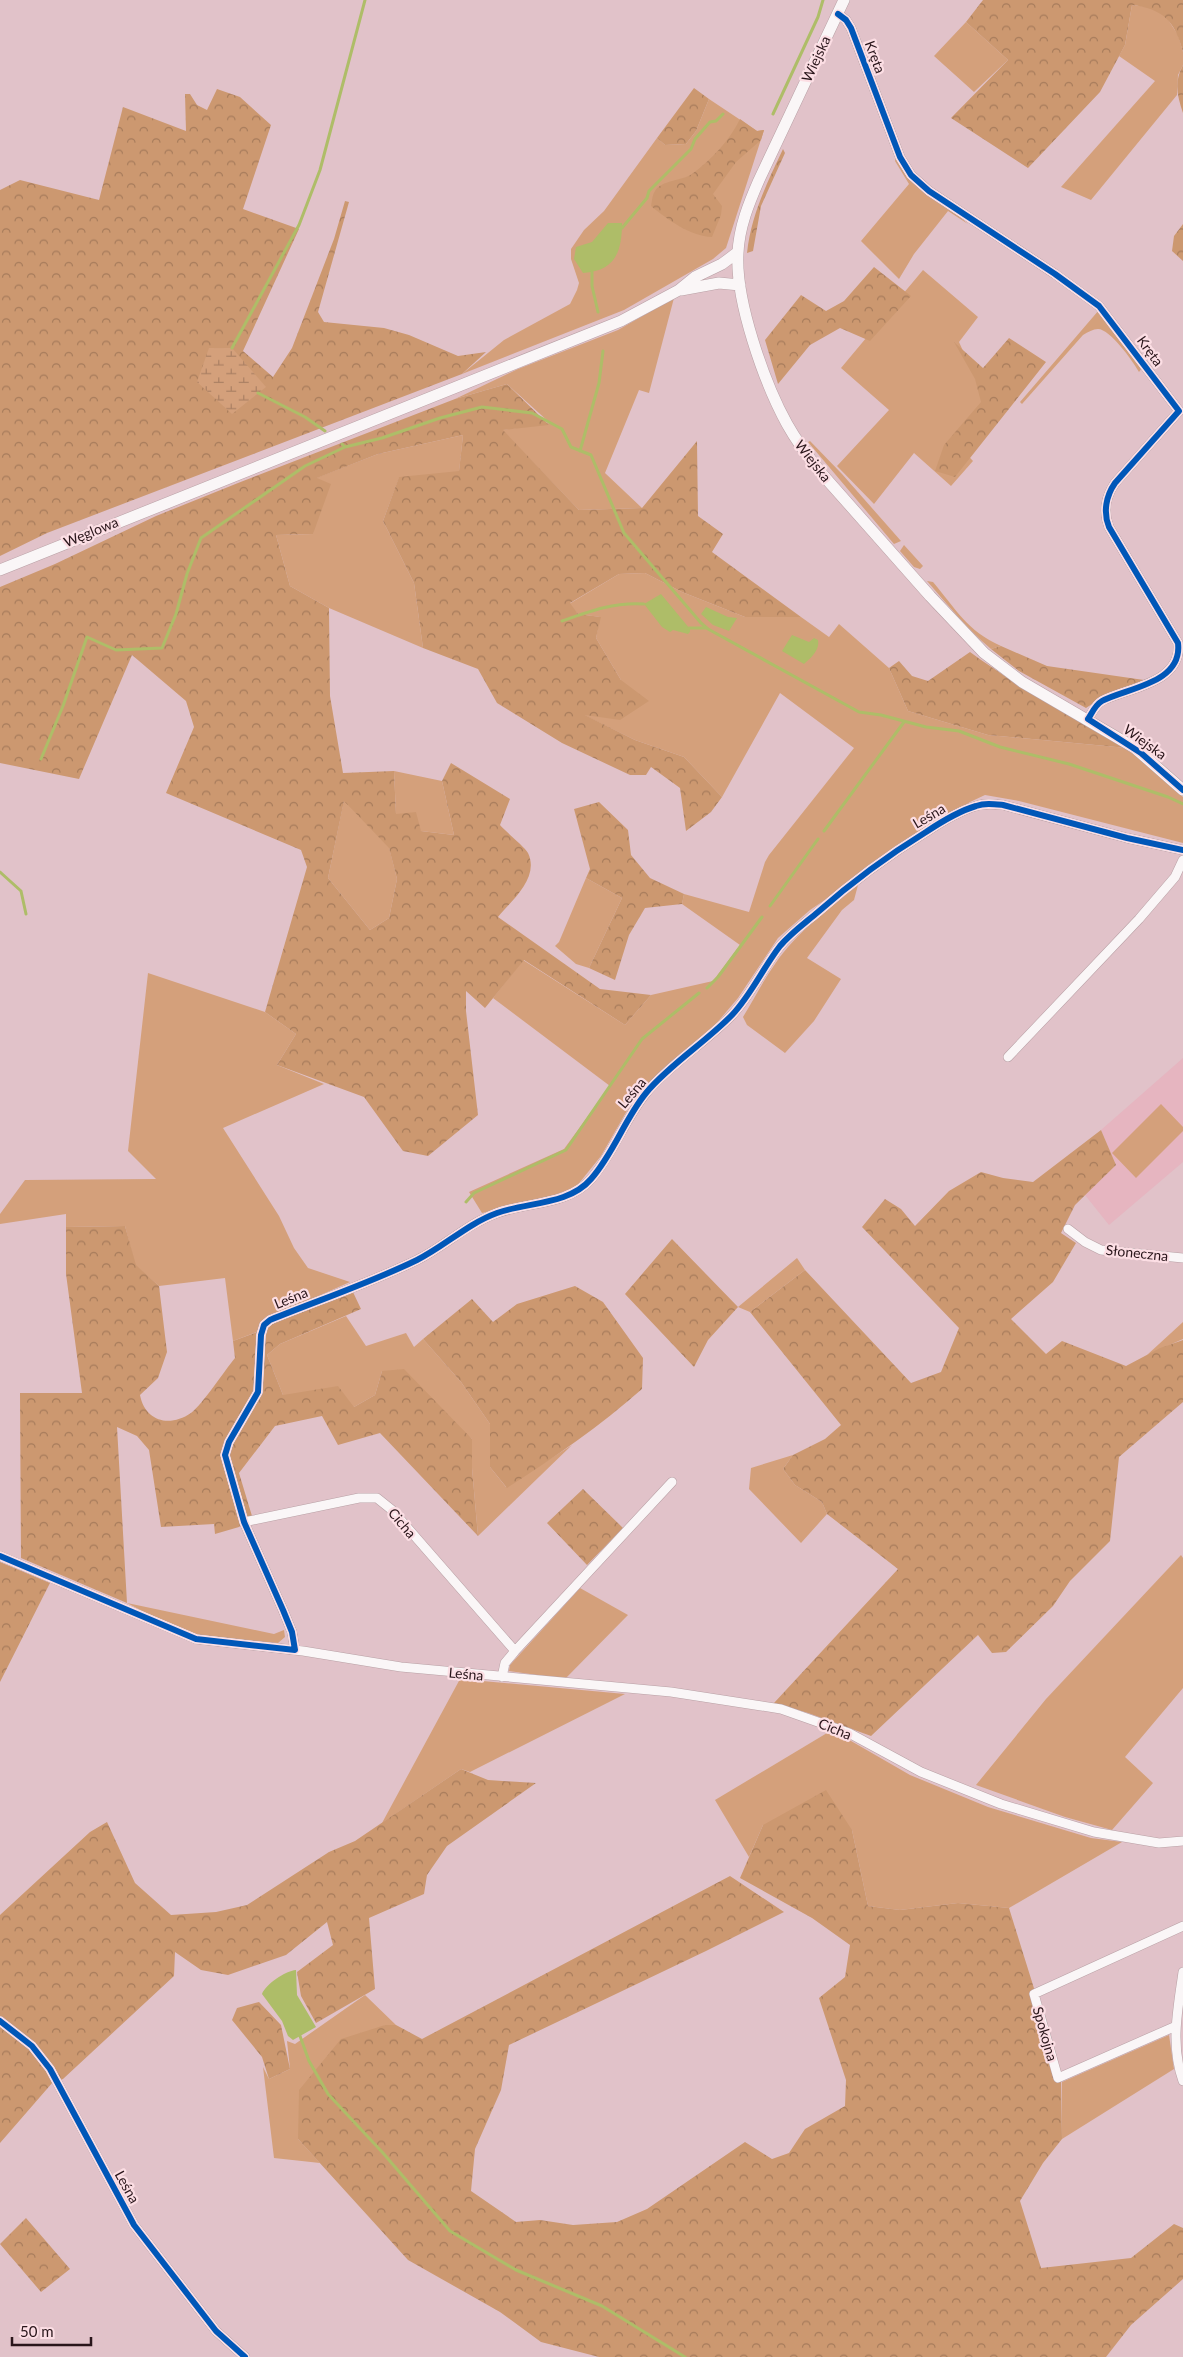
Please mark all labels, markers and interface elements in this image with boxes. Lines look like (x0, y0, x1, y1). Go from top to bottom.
street label: Wiejska (798, 33, 834, 84)
street label: Kręta (862, 38, 889, 75)
street label: Kręta (1134, 332, 1167, 369)
street label: Wiejska (792, 436, 835, 485)
street label: Węglowa (61, 513, 121, 550)
street label: Wiejska (1121, 720, 1170, 763)
street label: Leśna (909, 799, 948, 832)
street label: Leśna (614, 1074, 649, 1112)
street label: Słoneczna (1105, 1241, 1169, 1264)
street label: Leśna (271, 1283, 310, 1312)
street label: Cicha (385, 1504, 420, 1541)
street label: Leśna (448, 1664, 484, 1683)
street label: Cicha (816, 1714, 854, 1743)
street label: Spokojna (1030, 2005, 1061, 2063)
street label: Leśna (112, 2167, 143, 2206)
scale bar (12, 2314, 91, 2346)
text: 50 m (20, 2322, 54, 2340)

